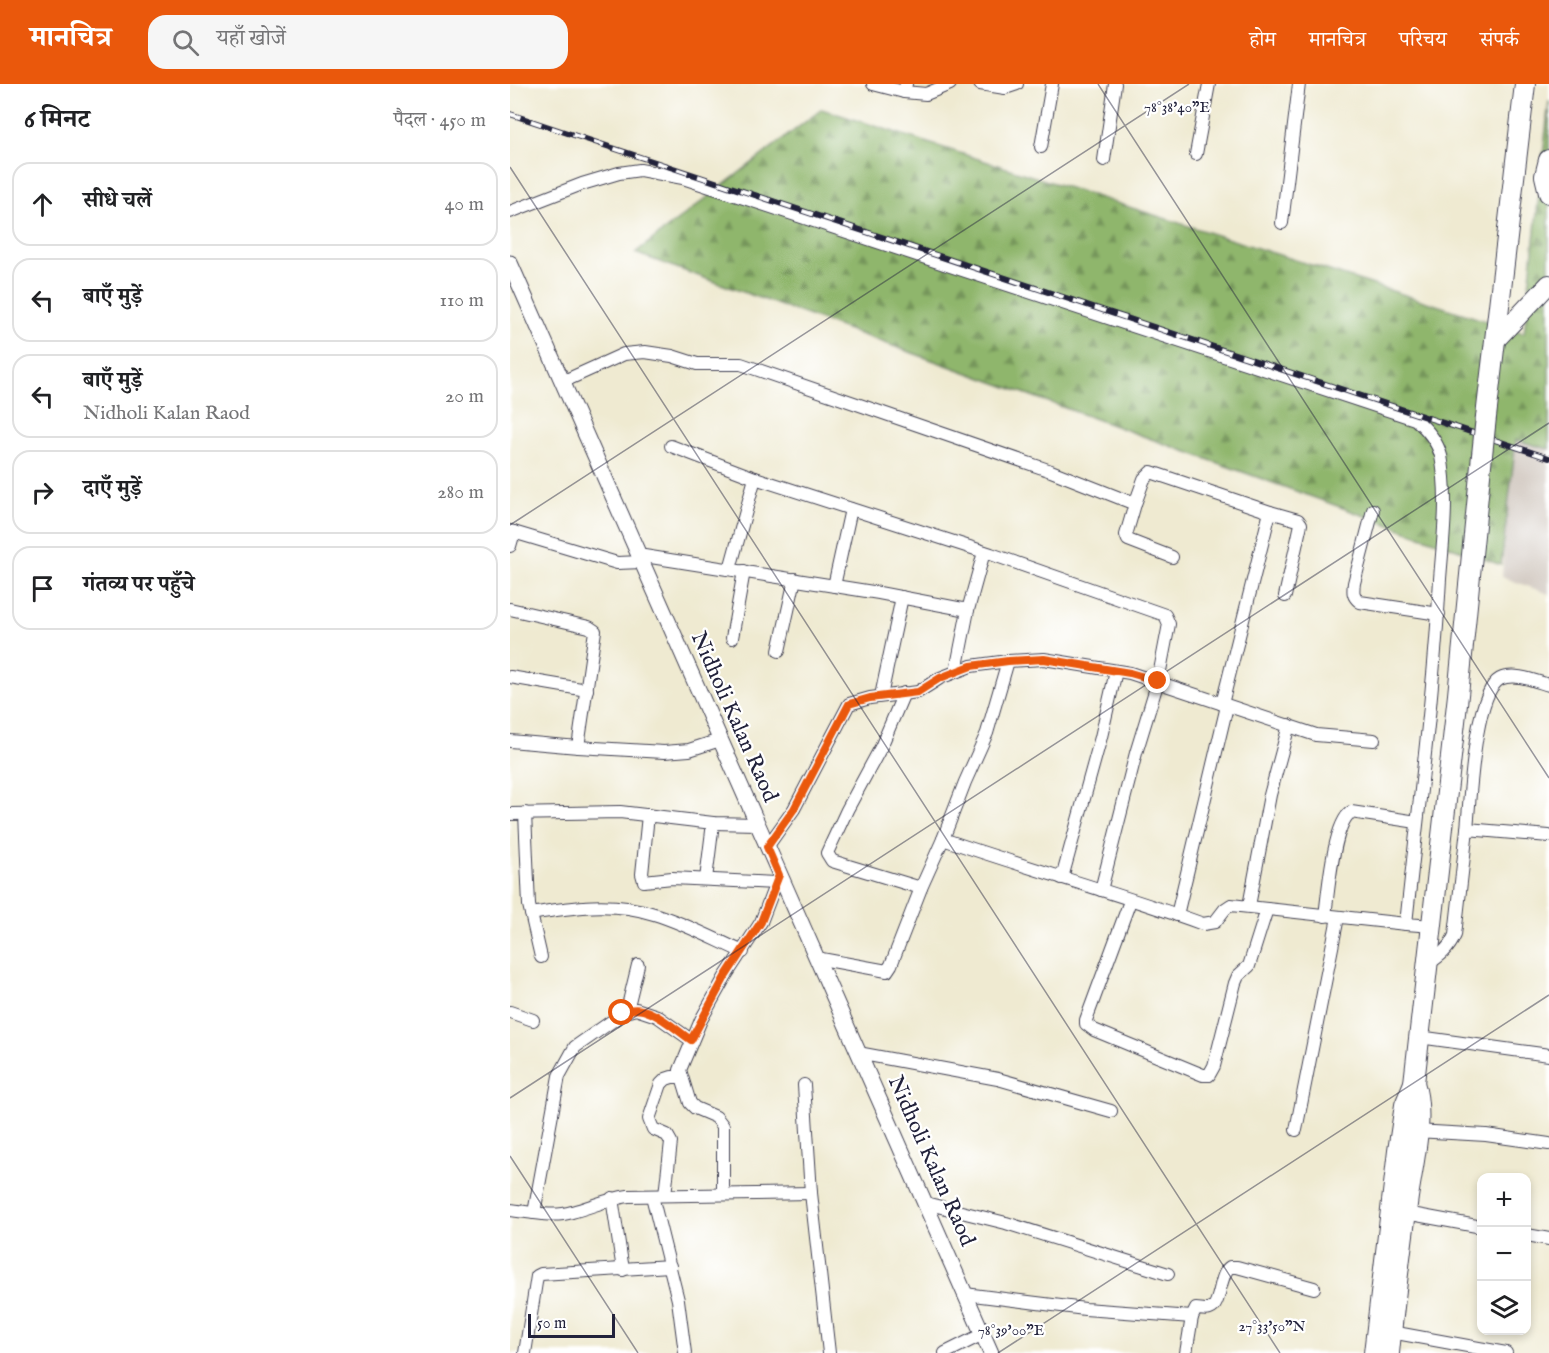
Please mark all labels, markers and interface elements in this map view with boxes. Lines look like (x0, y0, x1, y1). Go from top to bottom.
search box (148, 15, 568, 69)
text: मानचित्र (30, 21, 112, 56)
text: यहाँ खोजें (217, 25, 286, 53)
icon: search (169, 26, 202, 59)
text: होम (1249, 27, 1276, 54)
text: मानचित्र (1309, 27, 1366, 54)
text: परिचय (1399, 27, 1447, 54)
text: संपर्क (1480, 27, 1519, 54)
text: 78°38'40"E (1144, 98, 1210, 117)
text: 6 मिनट (24, 103, 90, 136)
text: पैदल · 450 m (394, 108, 486, 133)
text: सीधे चलें (83, 187, 152, 215)
icon: ahead (26, 188, 59, 221)
text: 40 m (445, 192, 484, 217)
text: बाएँ मुड़ें (83, 283, 142, 311)
icon: left (26, 284, 59, 317)
text: 110 m (440, 288, 484, 313)
text: बाएँ मुड़ें (83, 367, 142, 395)
icon: left (26, 380, 59, 413)
text: 20 m (445, 384, 484, 409)
text: Nidholi Kalan Raod (83, 401, 250, 426)
text: दाएँ मुड़ें (83, 475, 142, 503)
icon: right (26, 476, 59, 509)
text: 280 m (437, 480, 484, 505)
text: गंतव्य पर पहुँचे (83, 571, 194, 599)
icon: arrive (26, 572, 59, 605)
street label: Nidholi Kalan Raod (684, 627, 784, 807)
route end (1144, 667, 1170, 693)
route start (608, 999, 634, 1025)
street label: Nidholi Kalan Raod (881, 1071, 981, 1251)
map controls (1477, 1173, 1531, 1335)
button: + (1477, 1173, 1531, 1227)
button: − (1477, 1227, 1531, 1281)
button: layers (1477, 1281, 1531, 1335)
scale bar (528, 1311, 615, 1338)
text: 50 m (537, 1314, 566, 1334)
text: 27°33'50"N (1238, 1317, 1306, 1336)
text: 78°39'00"E (978, 1321, 1044, 1340)

